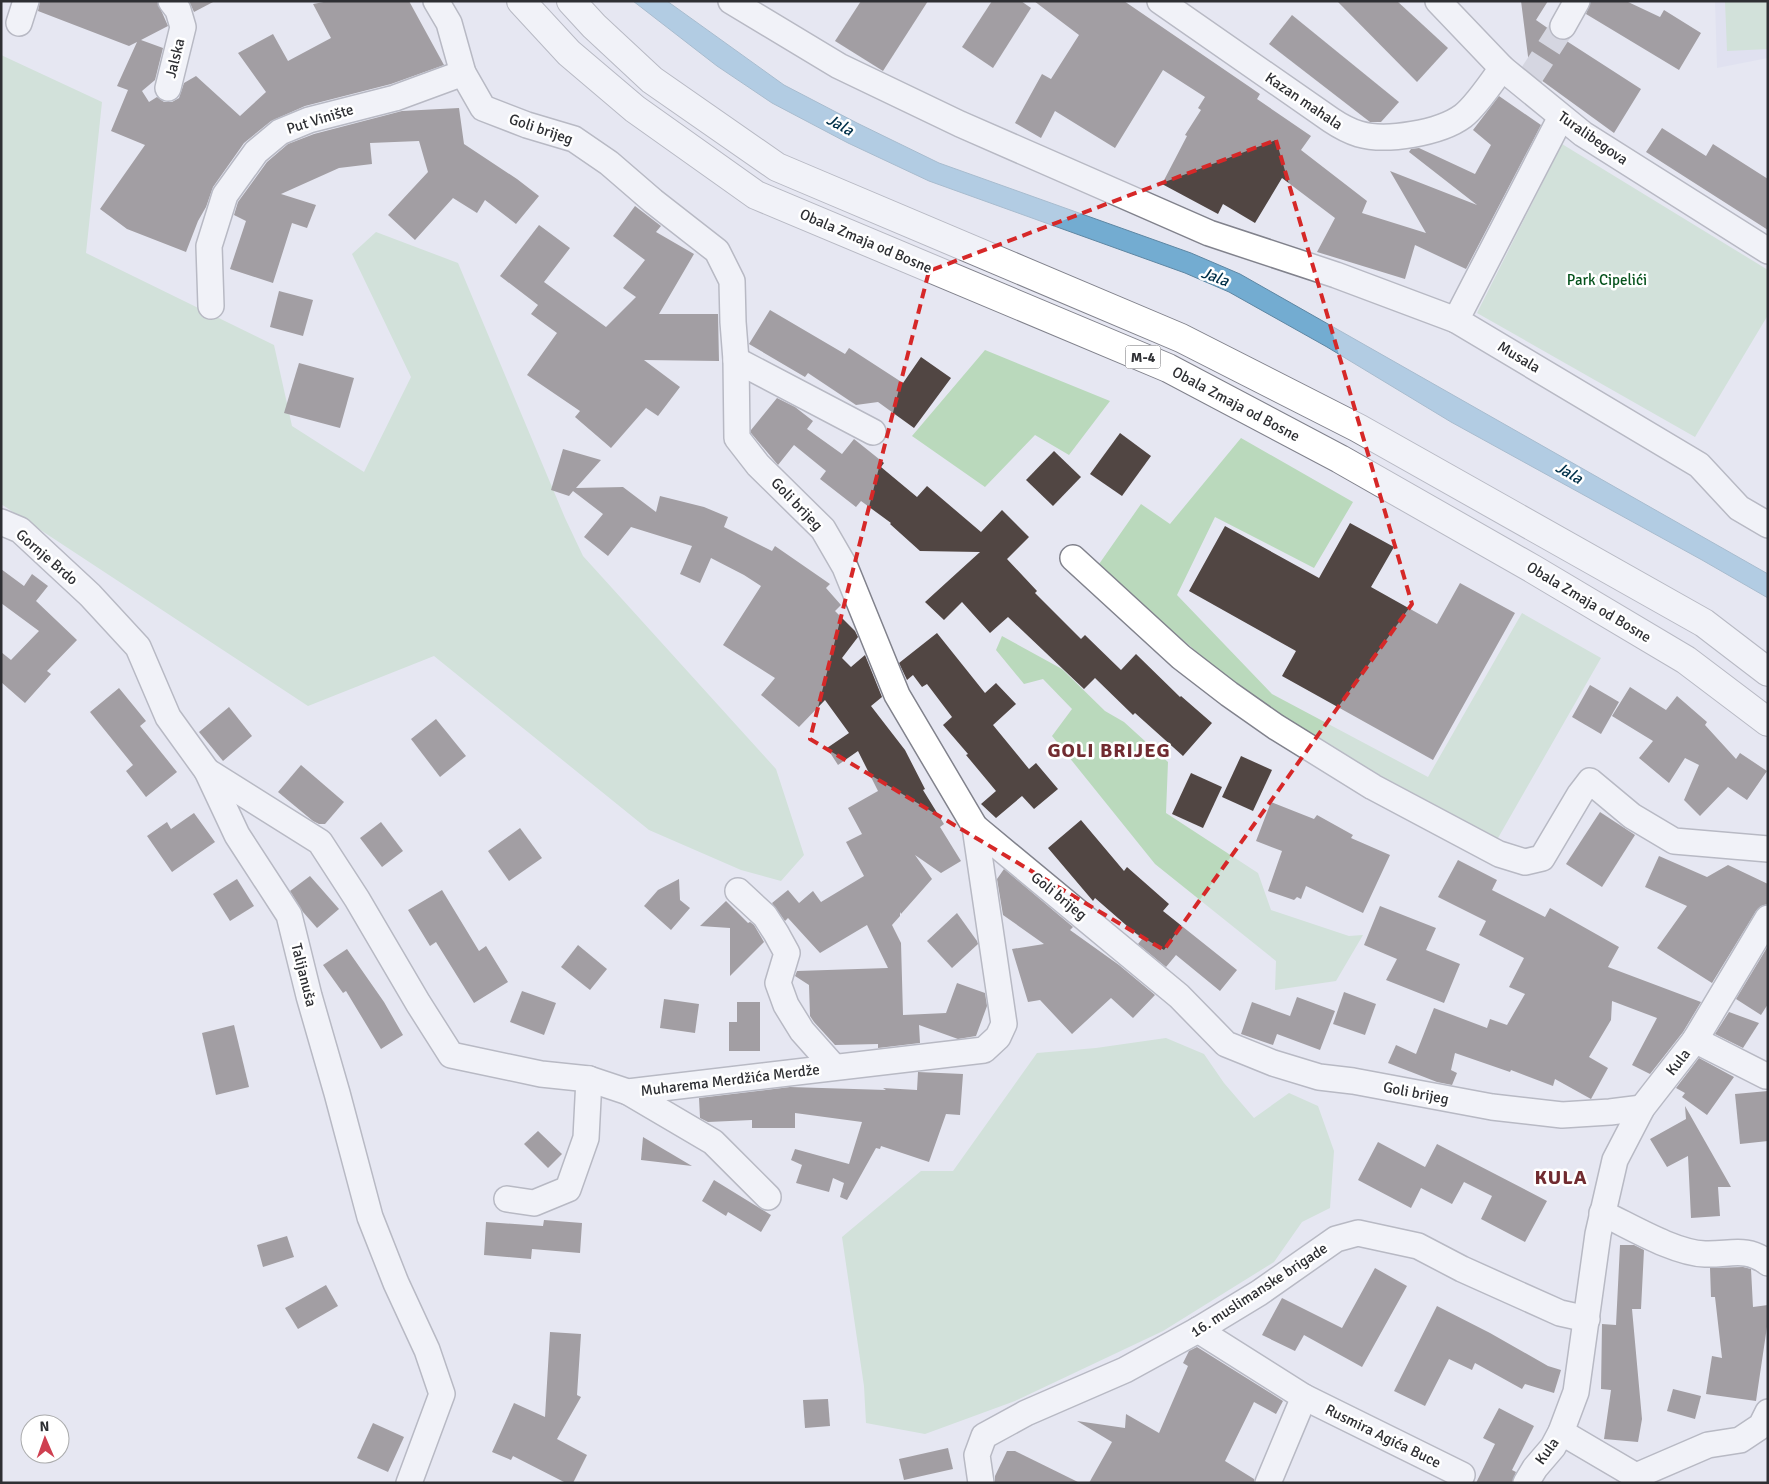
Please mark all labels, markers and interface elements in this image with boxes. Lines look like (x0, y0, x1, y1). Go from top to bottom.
street label: Jalska (161, 36, 189, 80)
street label: Kazan mahala (1262, 68, 1346, 134)
street label: Put Vinište (284, 100, 356, 138)
street label: Turalibegova (1555, 107, 1631, 169)
street label: Goli brijeg (507, 110, 575, 148)
water label: Jala (823, 110, 858, 141)
street label: Obala Zmaja od Bosne (797, 205, 935, 277)
water label: Jala (1199, 263, 1232, 291)
park label: Park Cipelići (1567, 271, 1647, 289)
street label: Musala (1494, 337, 1544, 377)
road number: M-4 (1126, 346, 1160, 368)
street label: Obala Zmaja od Bosne (1169, 363, 1303, 445)
water label: Jala (1552, 457, 1587, 489)
street label: Goli brijeg (767, 474, 827, 534)
street label: Gornje Brdo (12, 525, 82, 589)
street label: Obala Zmaja od Bosne (1524, 558, 1654, 646)
district label: GOLI BRIJEG (1047, 738, 1171, 763)
street label: Goli brijeg (1027, 868, 1091, 924)
street label: Talijanuša (287, 941, 321, 1009)
street label: Kula (1662, 1045, 1694, 1079)
street label: Muharema Merdžića Merdže (639, 1060, 821, 1100)
street label: Goli brijeg (1382, 1078, 1450, 1108)
district label: KULA (1535, 1165, 1587, 1190)
street label: 16. muslimanske brigade (1187, 1239, 1331, 1341)
street label: Rusmira Agića Buce (1322, 1400, 1444, 1472)
north arrow (20, 1414, 70, 1464)
text: N (39, 1418, 50, 1435)
street label: Kula (1531, 1434, 1563, 1468)

